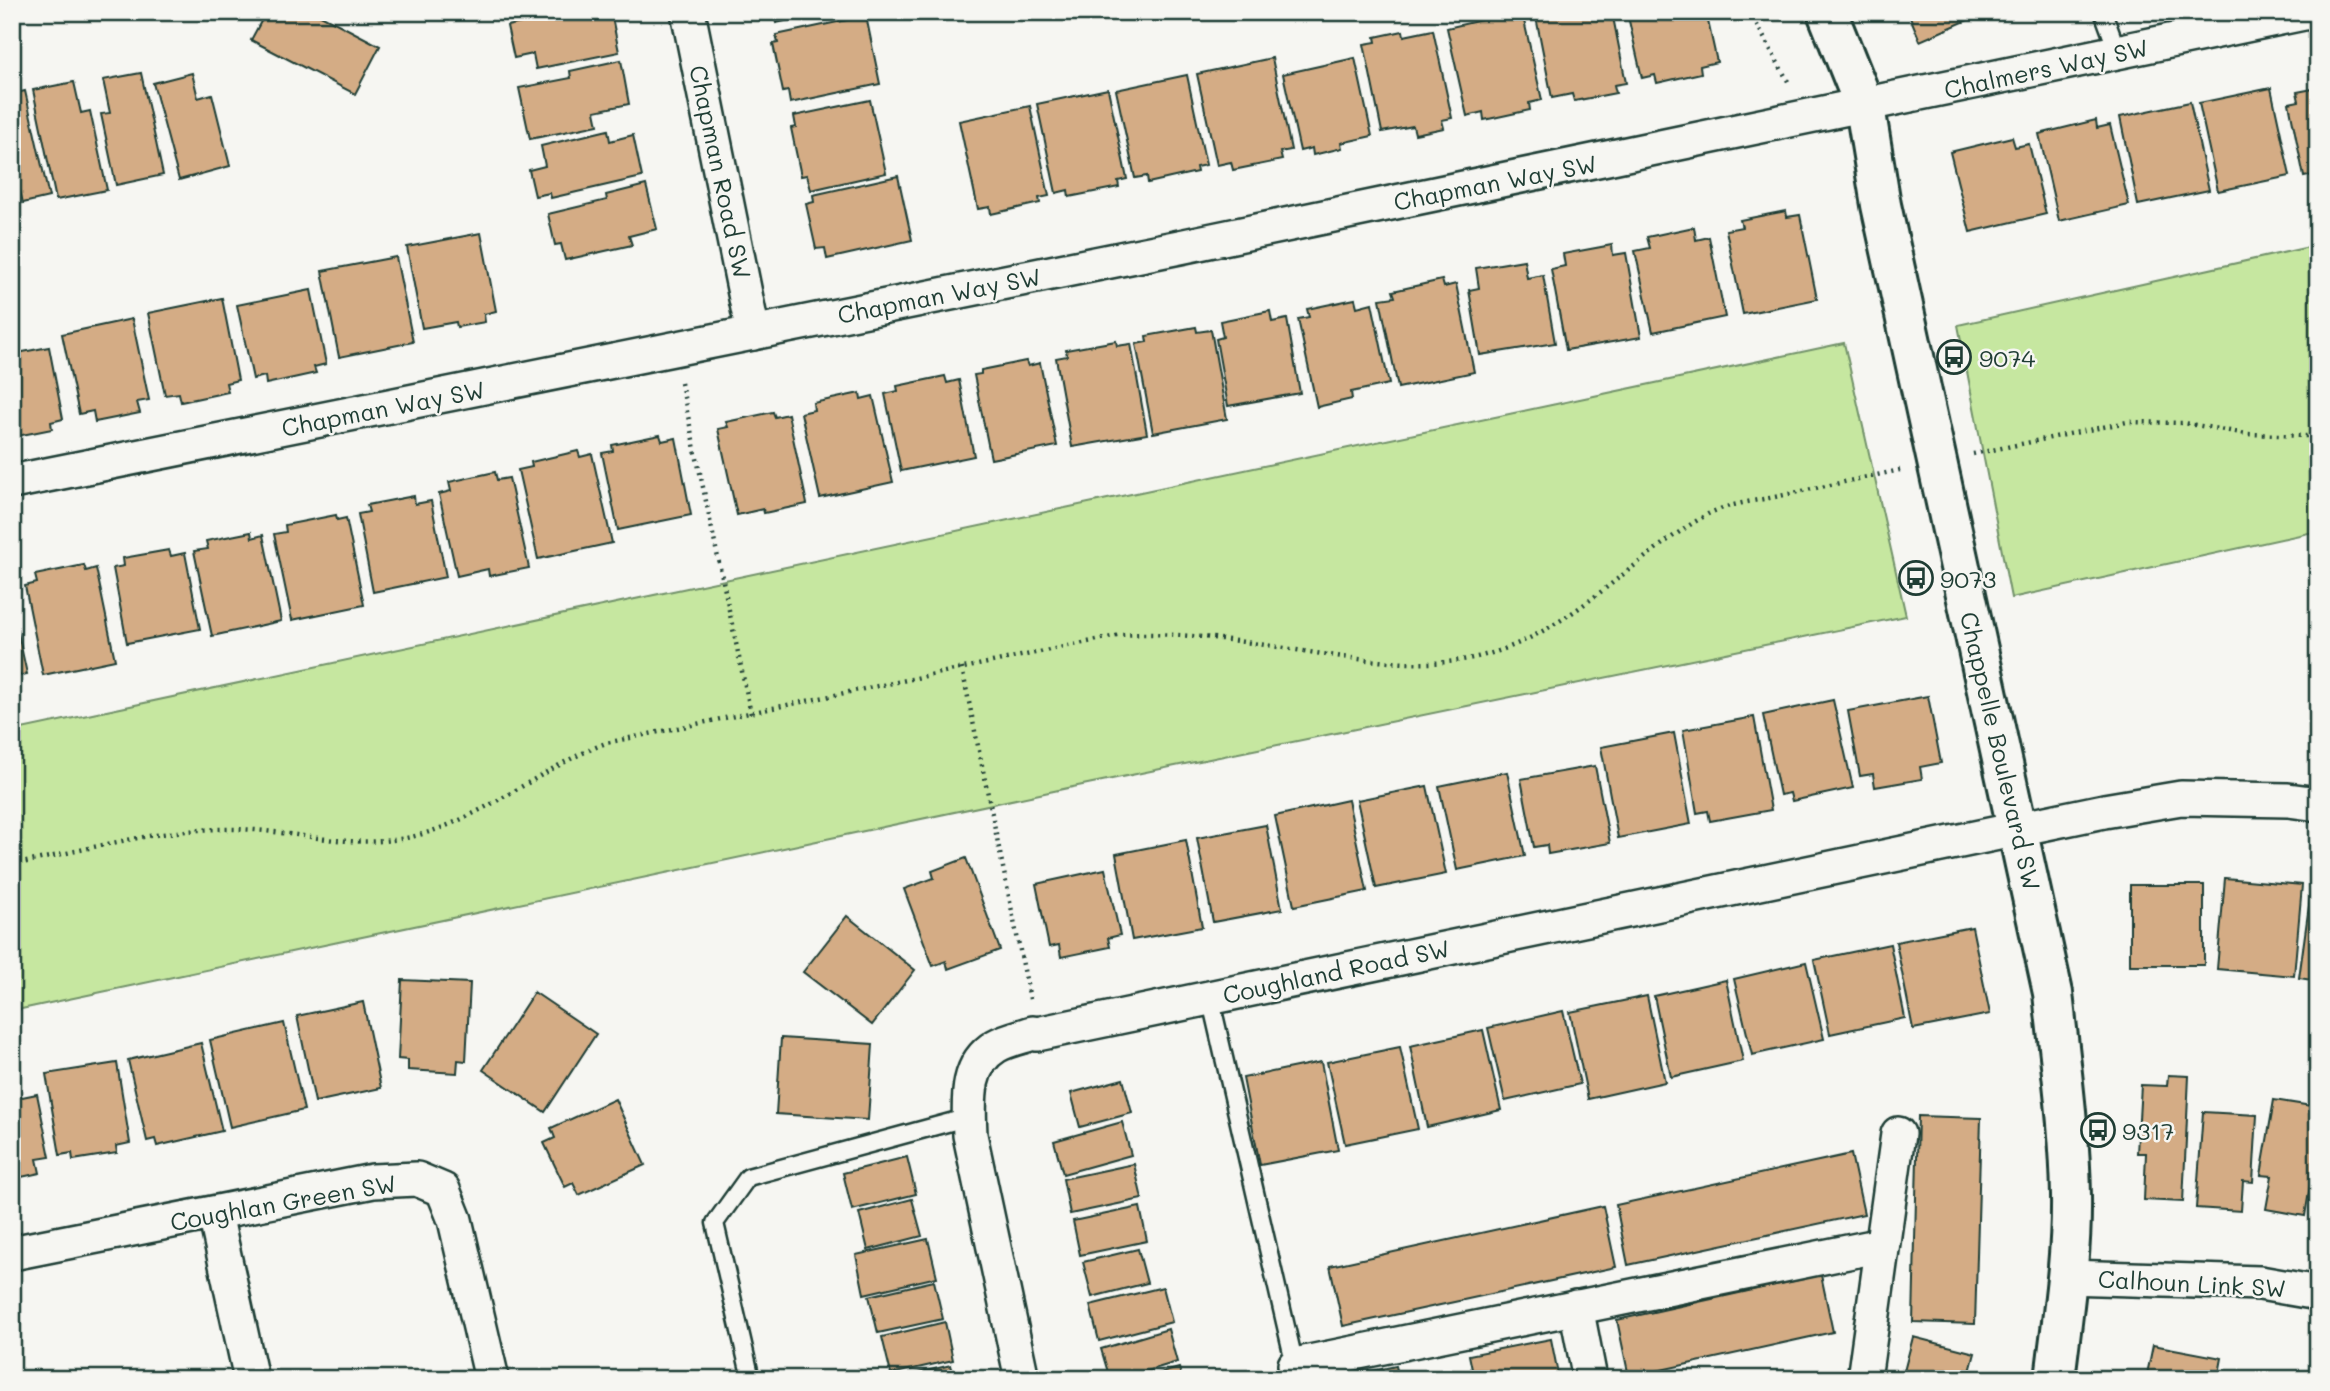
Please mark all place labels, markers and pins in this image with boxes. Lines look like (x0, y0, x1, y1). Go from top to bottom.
bus stop icon: 9074 (1935, 338, 1973, 376)
place label: 9074 (1979, 342, 2035, 373)
bus stop icon: 9073 (1897, 559, 1935, 597)
place label: 9073 (1940, 563, 1996, 594)
bus stop icon: 9317 (2079, 1111, 2117, 1149)
place label: 9317 (2122, 1115, 2174, 1146)

